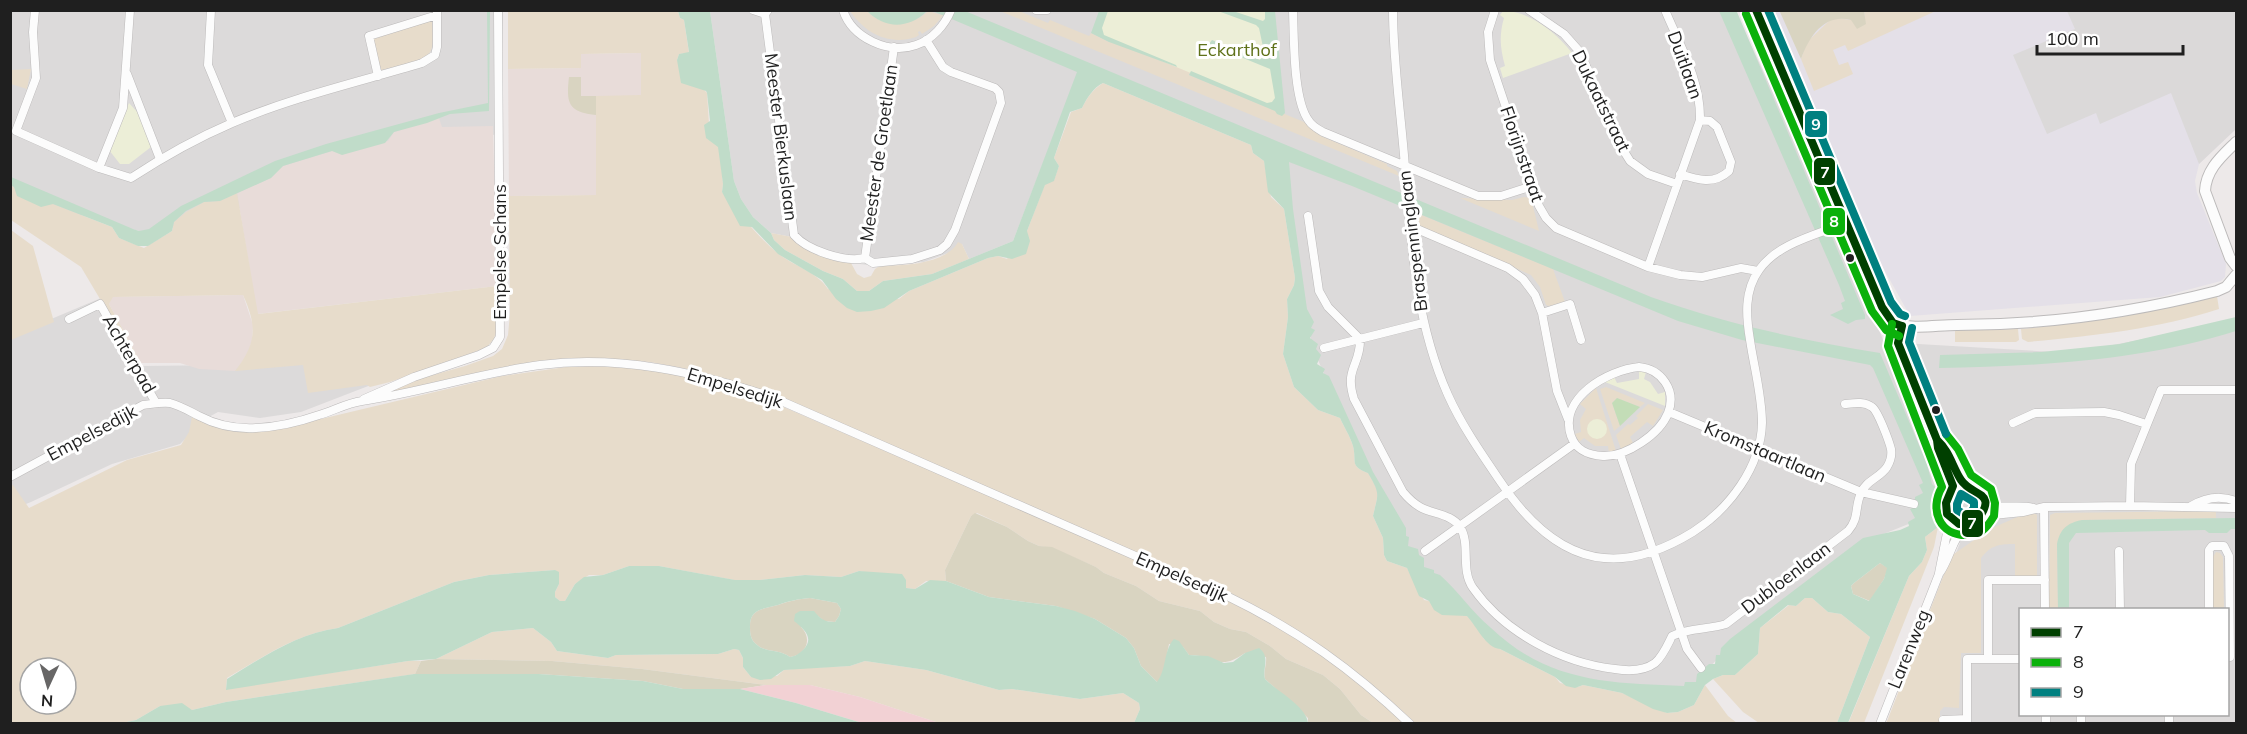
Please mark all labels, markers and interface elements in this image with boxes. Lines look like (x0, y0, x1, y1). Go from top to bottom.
scale bar (2037, 18, 2182, 56)
text: 100 m (2046, 27, 2099, 50)
street label: Duitlaan (1663, 28, 1708, 102)
park label: Eckarthof (1197, 38, 1278, 61)
street label: Dukaatstraat (1567, 46, 1636, 155)
street label: Meester Bierkuslaan (760, 52, 803, 222)
street label: Meester de Groetlaan (855, 63, 902, 243)
street label: Florijnstraat (1495, 103, 1550, 205)
line badge: 9 (1804, 110, 1828, 138)
text: 9 (1811, 114, 1821, 134)
line badge: 7 (1813, 157, 1836, 186)
text: 7 (1820, 162, 1830, 182)
street label: Braspenninglaan (1392, 169, 1433, 313)
street label: Empelse Schans (488, 184, 511, 320)
line badge: 8 (1822, 207, 1846, 236)
text: 8 (1829, 211, 1839, 231)
unlabelled marker (1844, 252, 1856, 264)
street label: Achterpad (98, 310, 161, 397)
street label: Empelsedijk (685, 362, 786, 413)
street label: Empelsedijk (43, 399, 141, 466)
unlabelled marker (1930, 404, 1942, 416)
street label: Kromstaartlaan (1701, 415, 1830, 488)
line badge: 7 (1961, 509, 1984, 538)
text: 7 (1967, 513, 1977, 533)
street label: Dubloenlaan (1736, 537, 1835, 619)
street label: Empelsedijk (1132, 546, 1233, 607)
street label: Larenweg (1882, 606, 1935, 692)
legend (2019, 608, 2229, 716)
text: 7 (2073, 620, 2084, 643)
text: 8 (2073, 650, 2084, 673)
north arrow (18, 656, 78, 716)
text: 9 (2073, 680, 2084, 703)
text: N (40, 691, 54, 711)

